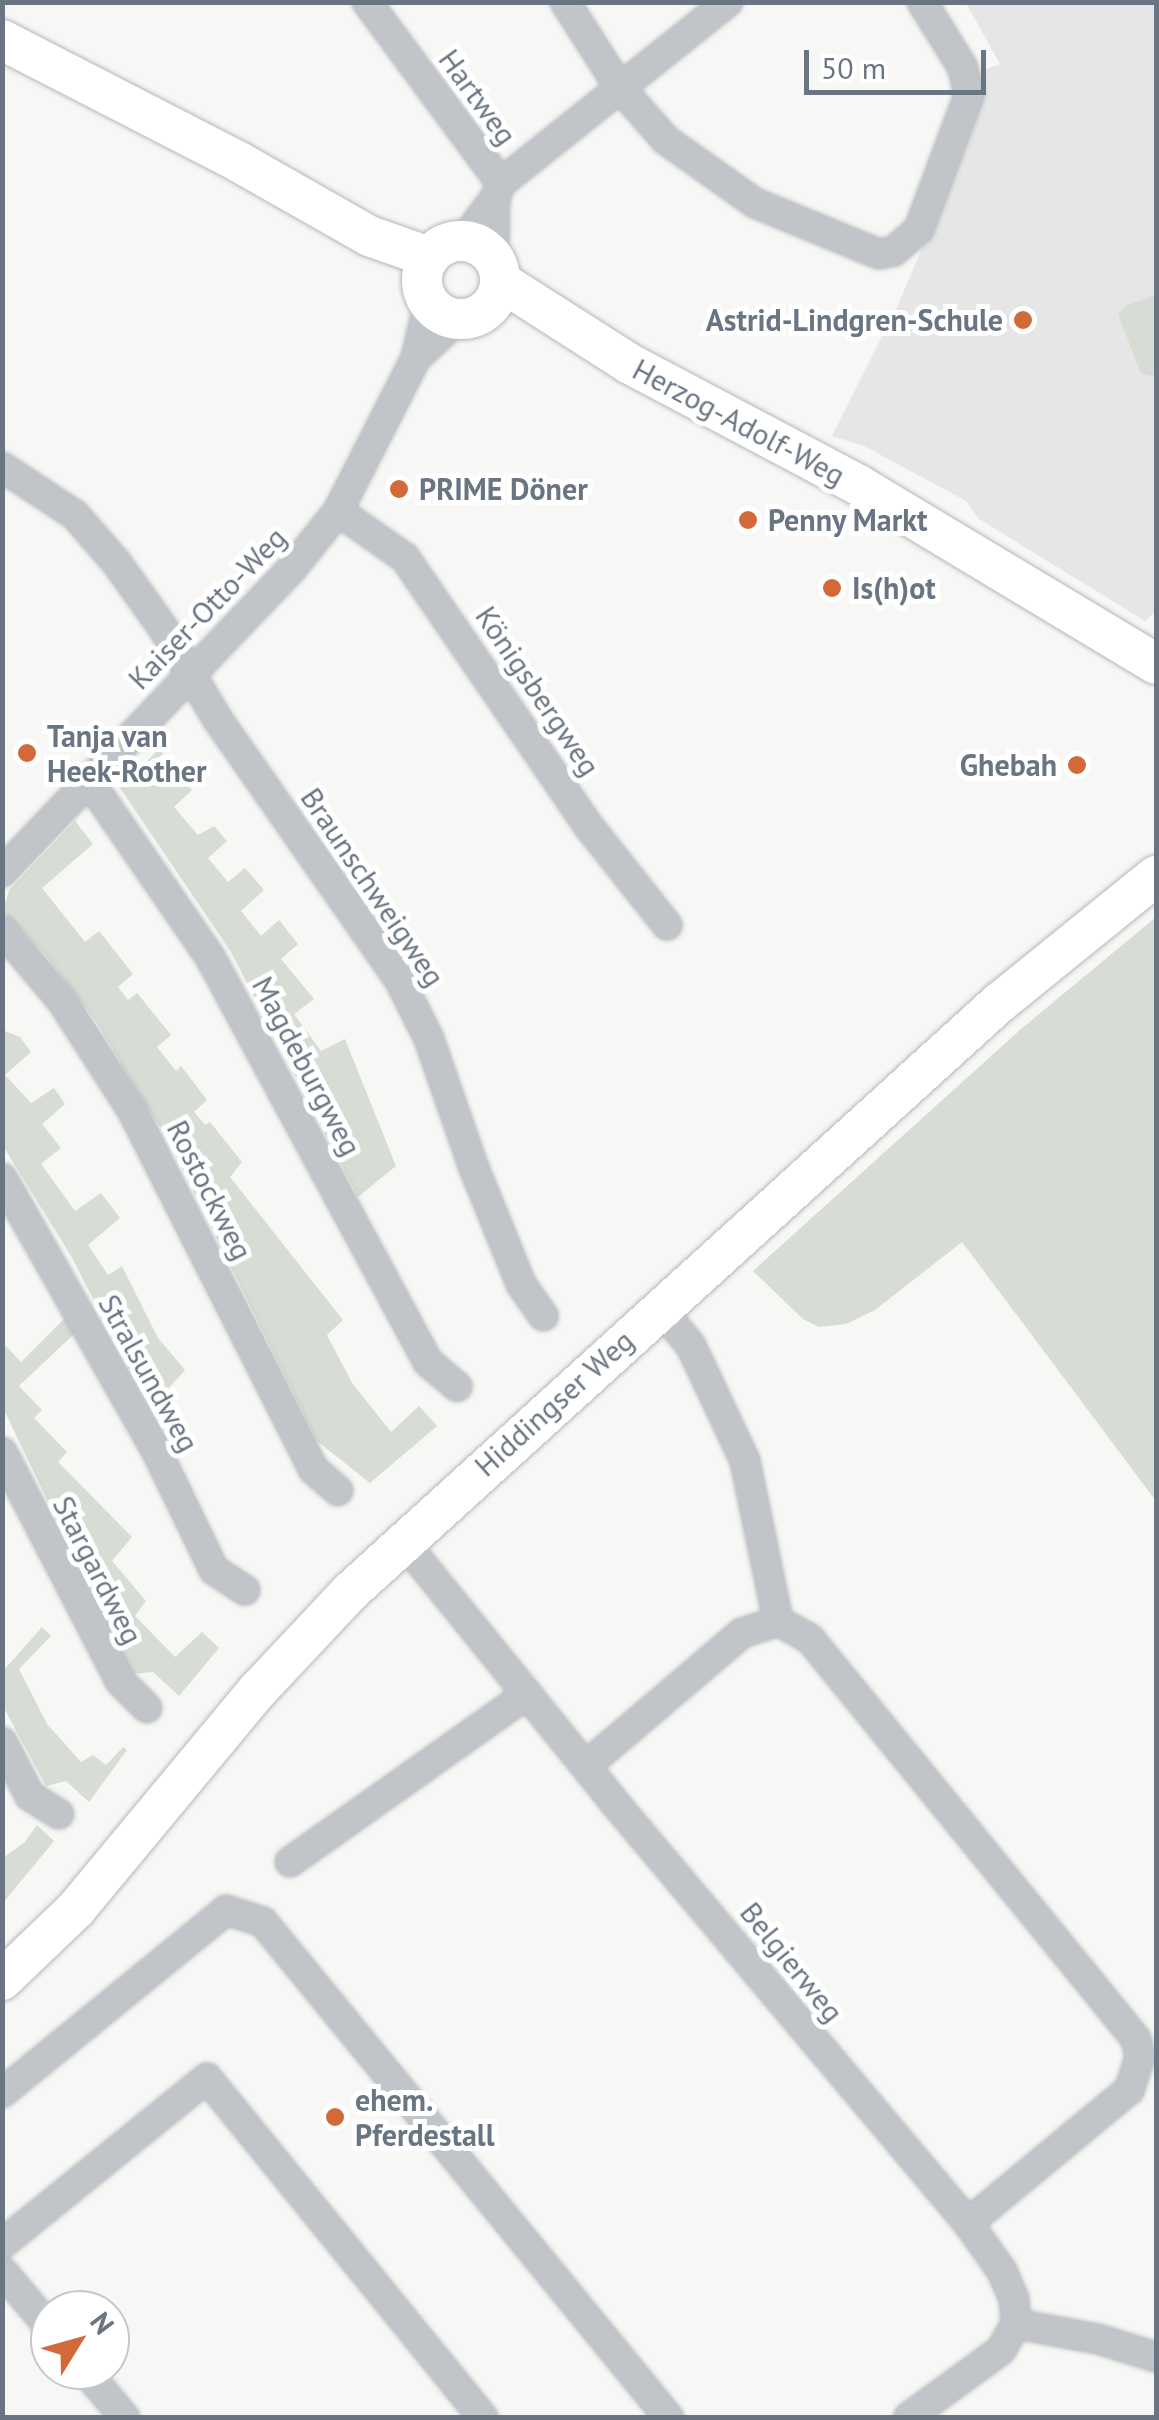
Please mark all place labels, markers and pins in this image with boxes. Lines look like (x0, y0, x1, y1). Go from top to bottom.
place label: Astrid-Lindgren-Schule (706, 302, 1003, 338)
marker: Astrid-Lindgren-Schule (1012, 309, 1034, 331)
place label: PRIME Döner (419, 471, 588, 507)
marker: PRIME Döner (388, 478, 410, 500)
place label: Penny Markt (768, 502, 929, 538)
marker: Penny Markt (737, 509, 759, 531)
place label: Is(h)ot (852, 570, 936, 606)
marker: Is(h)ot (821, 577, 843, 599)
place label: Tanja van Heek-Rother (47, 718, 207, 788)
marker: Tanja van Heek-Rother (16, 742, 38, 764)
place label: Ghebah (960, 747, 1057, 783)
marker: Ghebah (1066, 754, 1088, 776)
place label: ehem. Pferdestall (355, 2082, 494, 2152)
marker: ehem. Pferdestall (324, 2106, 346, 2128)

